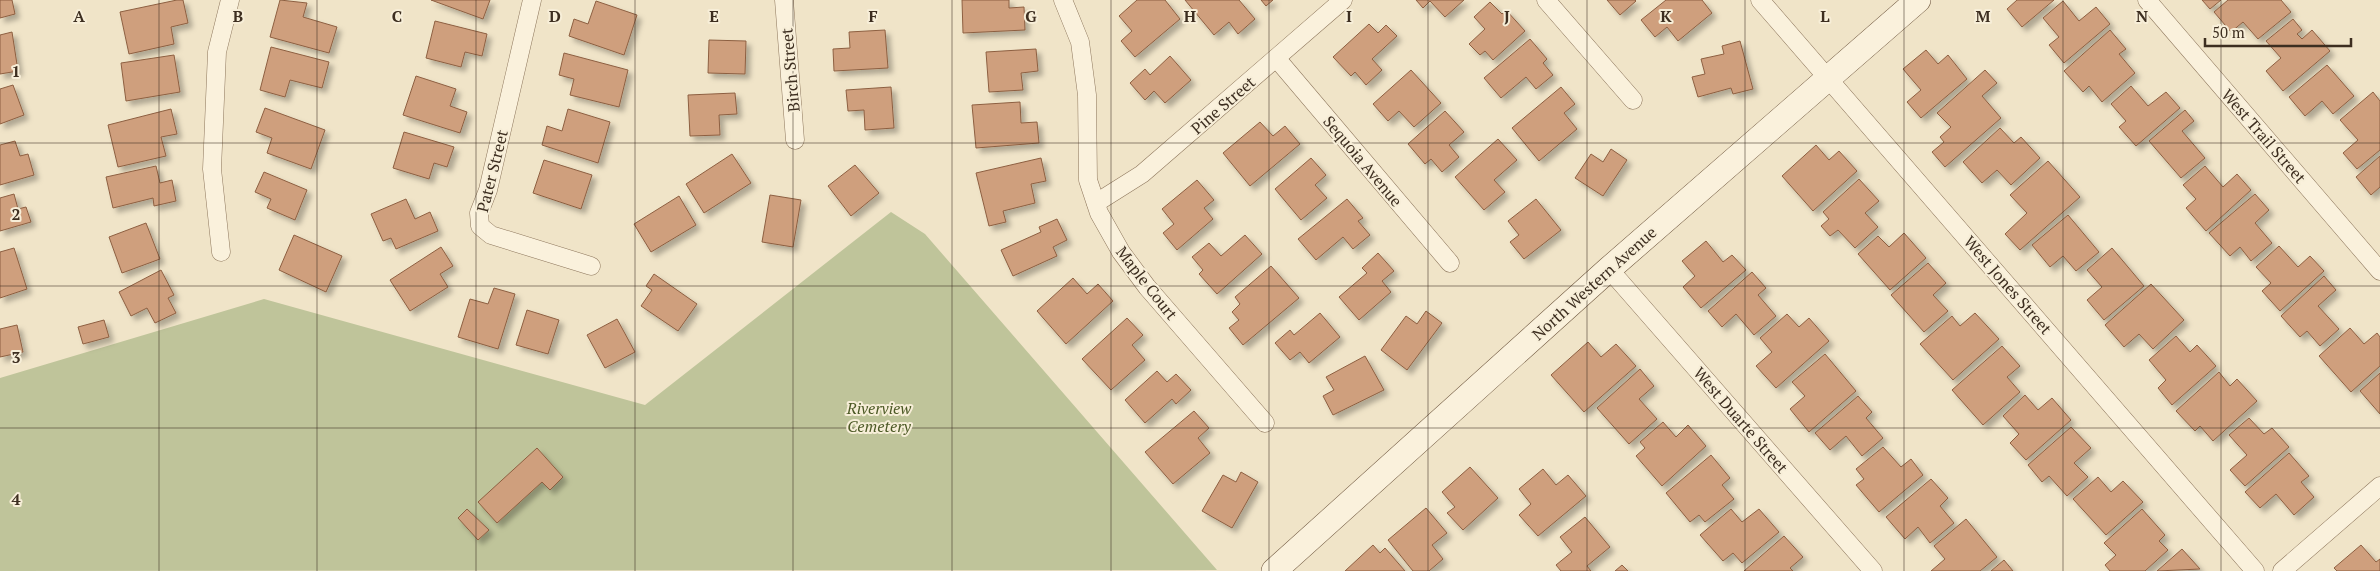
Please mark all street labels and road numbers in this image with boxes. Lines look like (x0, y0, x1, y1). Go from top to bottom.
street label: Birch Street (775, 27, 805, 113)
street label: Pine Street (1186, 71, 1260, 139)
street label: West Trail Street (2217, 84, 2311, 188)
street label: Sequoia Avenue (1318, 111, 1408, 211)
street label: Pater Street (471, 127, 513, 215)
street label: North Western Avenue (1527, 221, 1661, 345)
street label: West Jones Street (1959, 231, 2057, 339)
street label: Maple Court (1111, 242, 1183, 324)
street label: West Duarte Street (1689, 362, 1793, 478)

